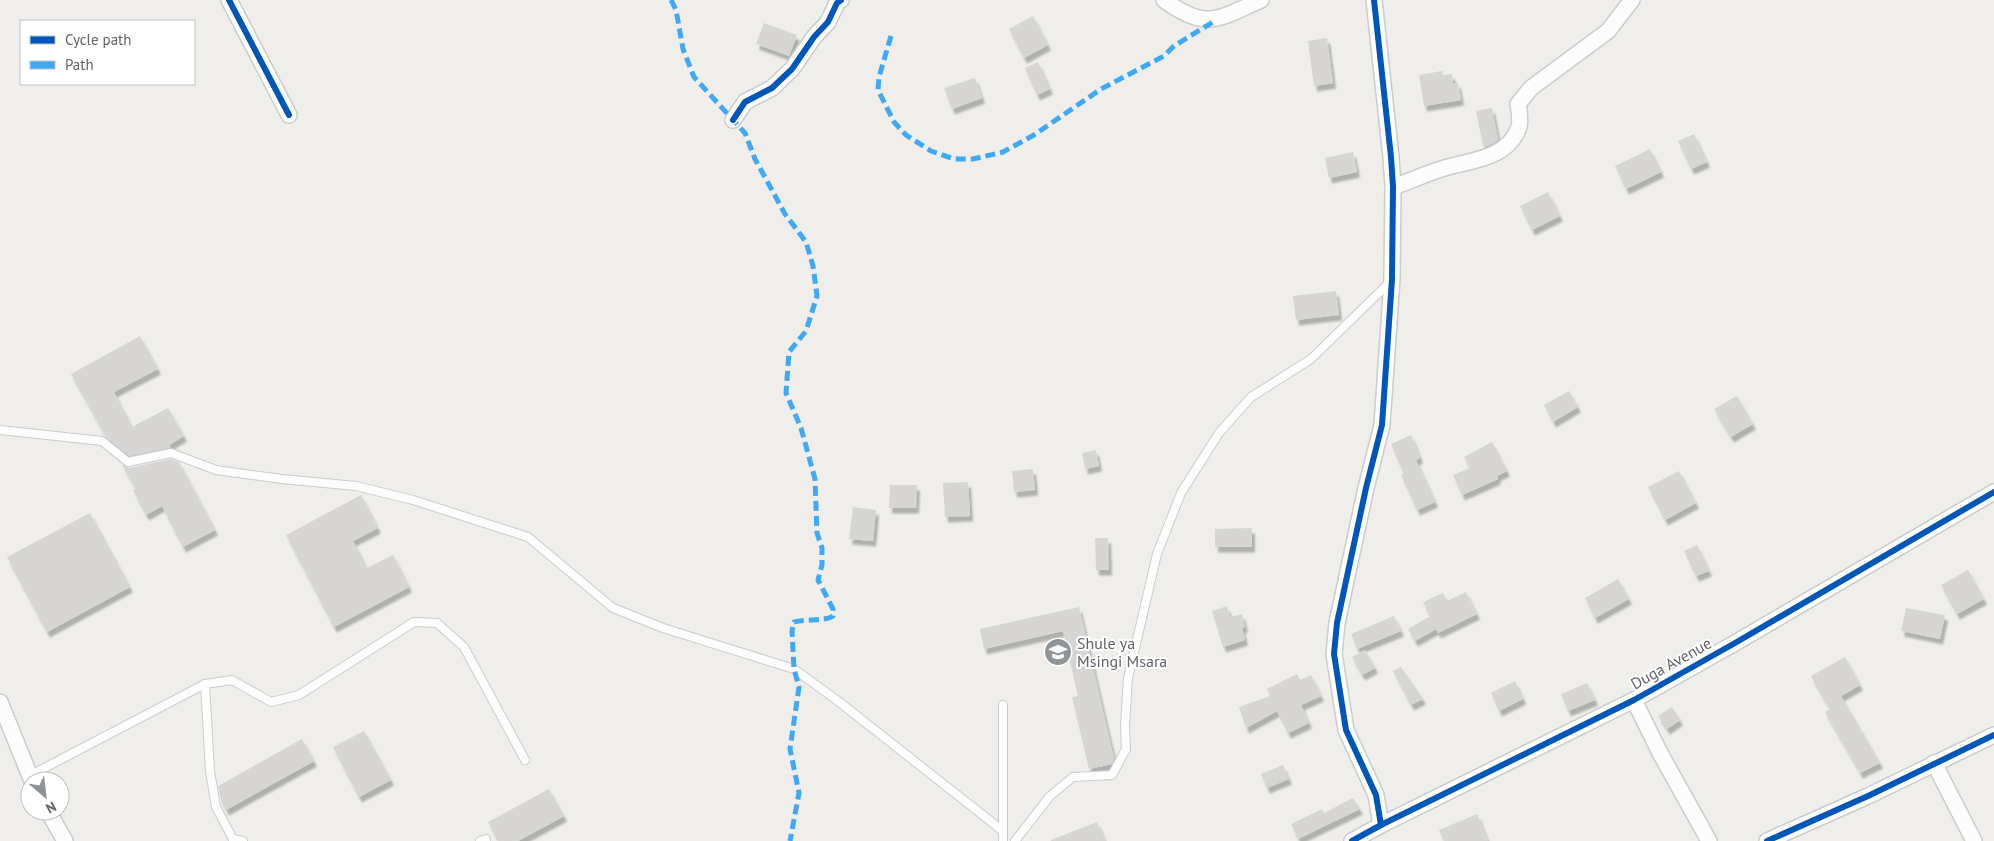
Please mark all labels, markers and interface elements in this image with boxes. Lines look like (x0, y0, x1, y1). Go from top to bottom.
legend (20, 20, 195, 85)
text: Cycle path (65, 30, 131, 49)
text: Path (65, 55, 94, 74)
place label: Shule ya Msingi Msara (1077, 633, 1167, 671)
street label: Duga Avenue (1627, 633, 1715, 693)
school or university icon: Shule ya Msingi Msara (1043, 637, 1073, 667)
north arrow (20, 771, 70, 821)
text: N (43, 797, 59, 818)

